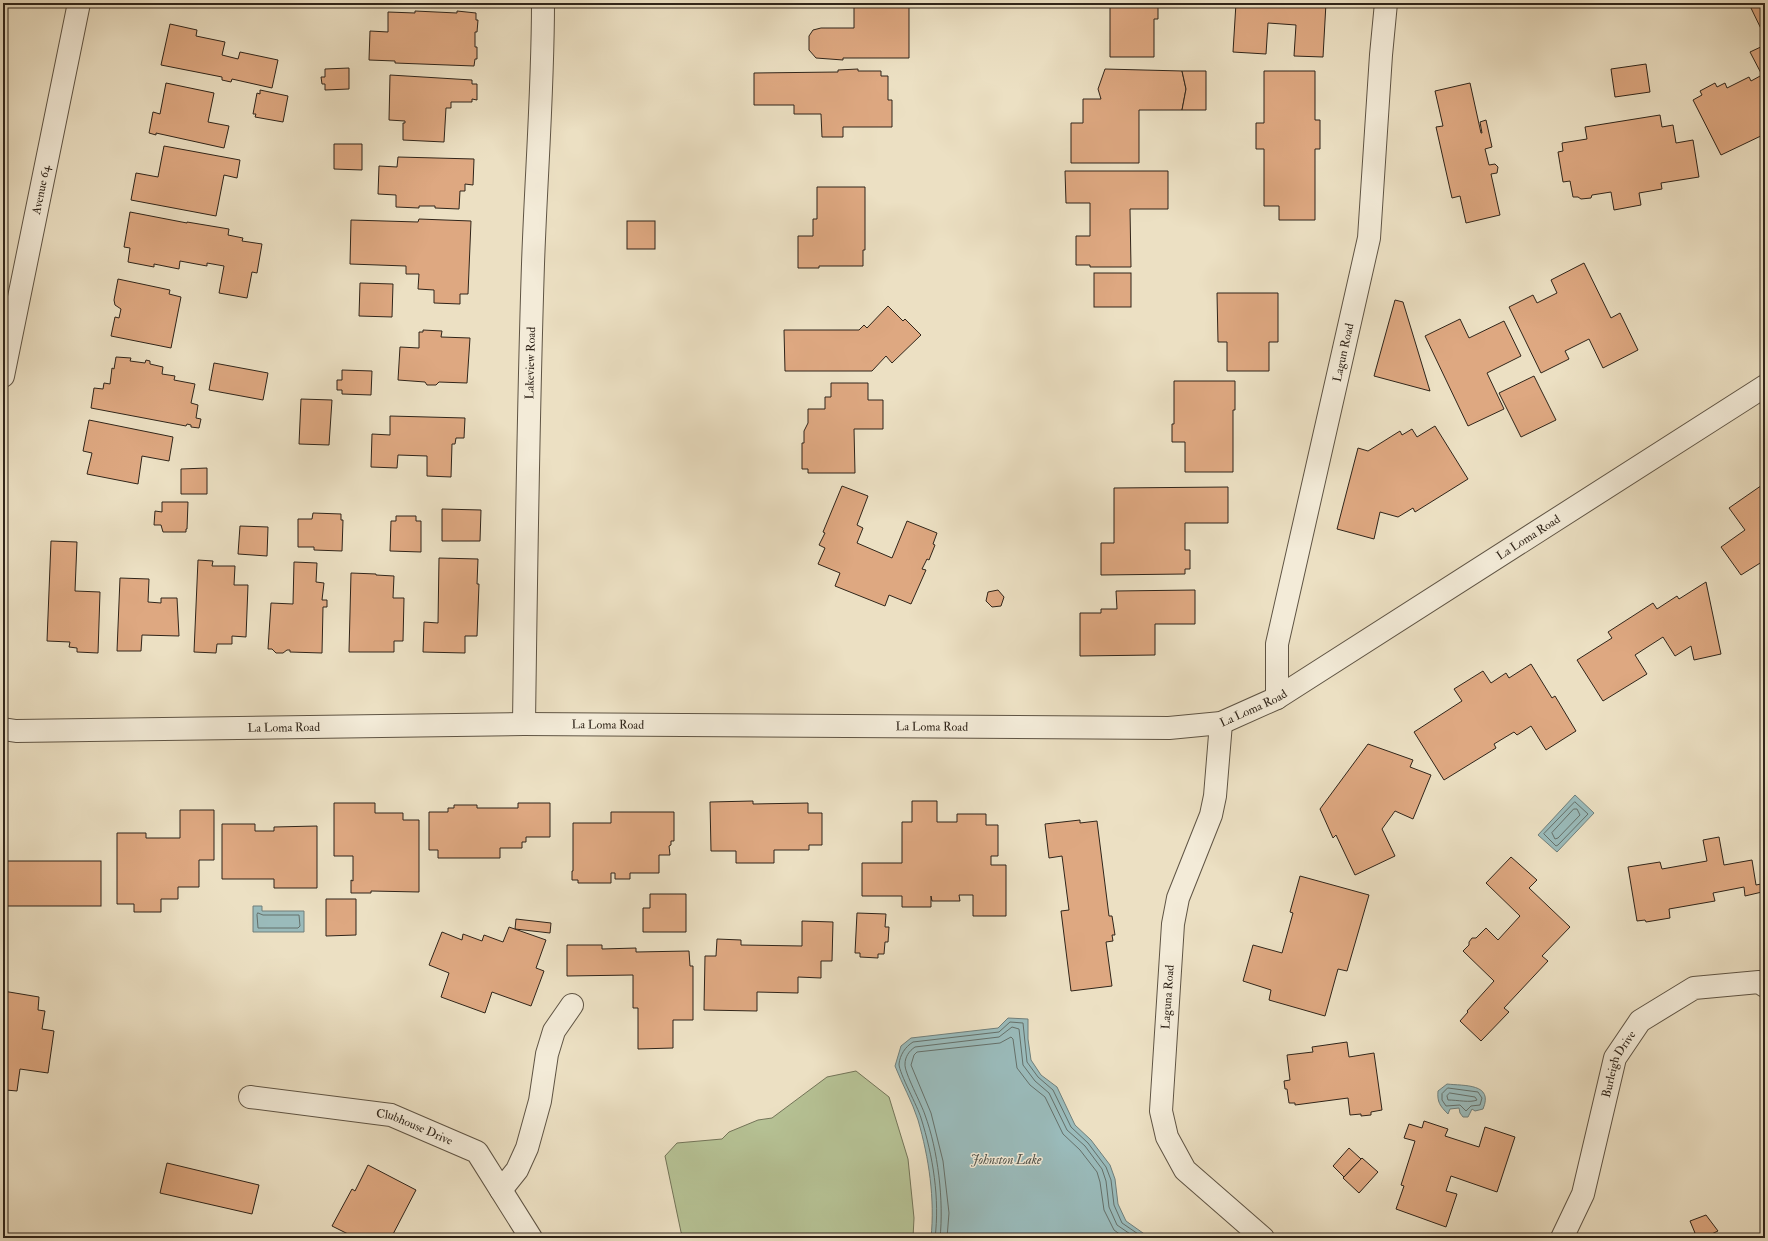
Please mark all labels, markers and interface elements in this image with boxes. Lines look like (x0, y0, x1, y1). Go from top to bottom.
street label: Avenue 64 (28, 163, 53, 217)
street label: Lagun Road (1329, 322, 1357, 383)
street label: Lakeview Road (522, 326, 539, 400)
street label: La Loma Road (1494, 511, 1563, 563)
street label: La Loma Road (1217, 686, 1290, 730)
street label: La Loma Road (571, 717, 644, 732)
street label: La Loma Road (247, 719, 320, 735)
street label: La Loma Road (895, 719, 968, 734)
street label: Laguna Road (1158, 964, 1178, 1030)
street label: Burleigh Drive (1598, 1028, 1639, 1099)
street label: Clubhouse Drive (375, 1106, 455, 1148)
water label: Johnston Lake (971, 1152, 1042, 1168)

